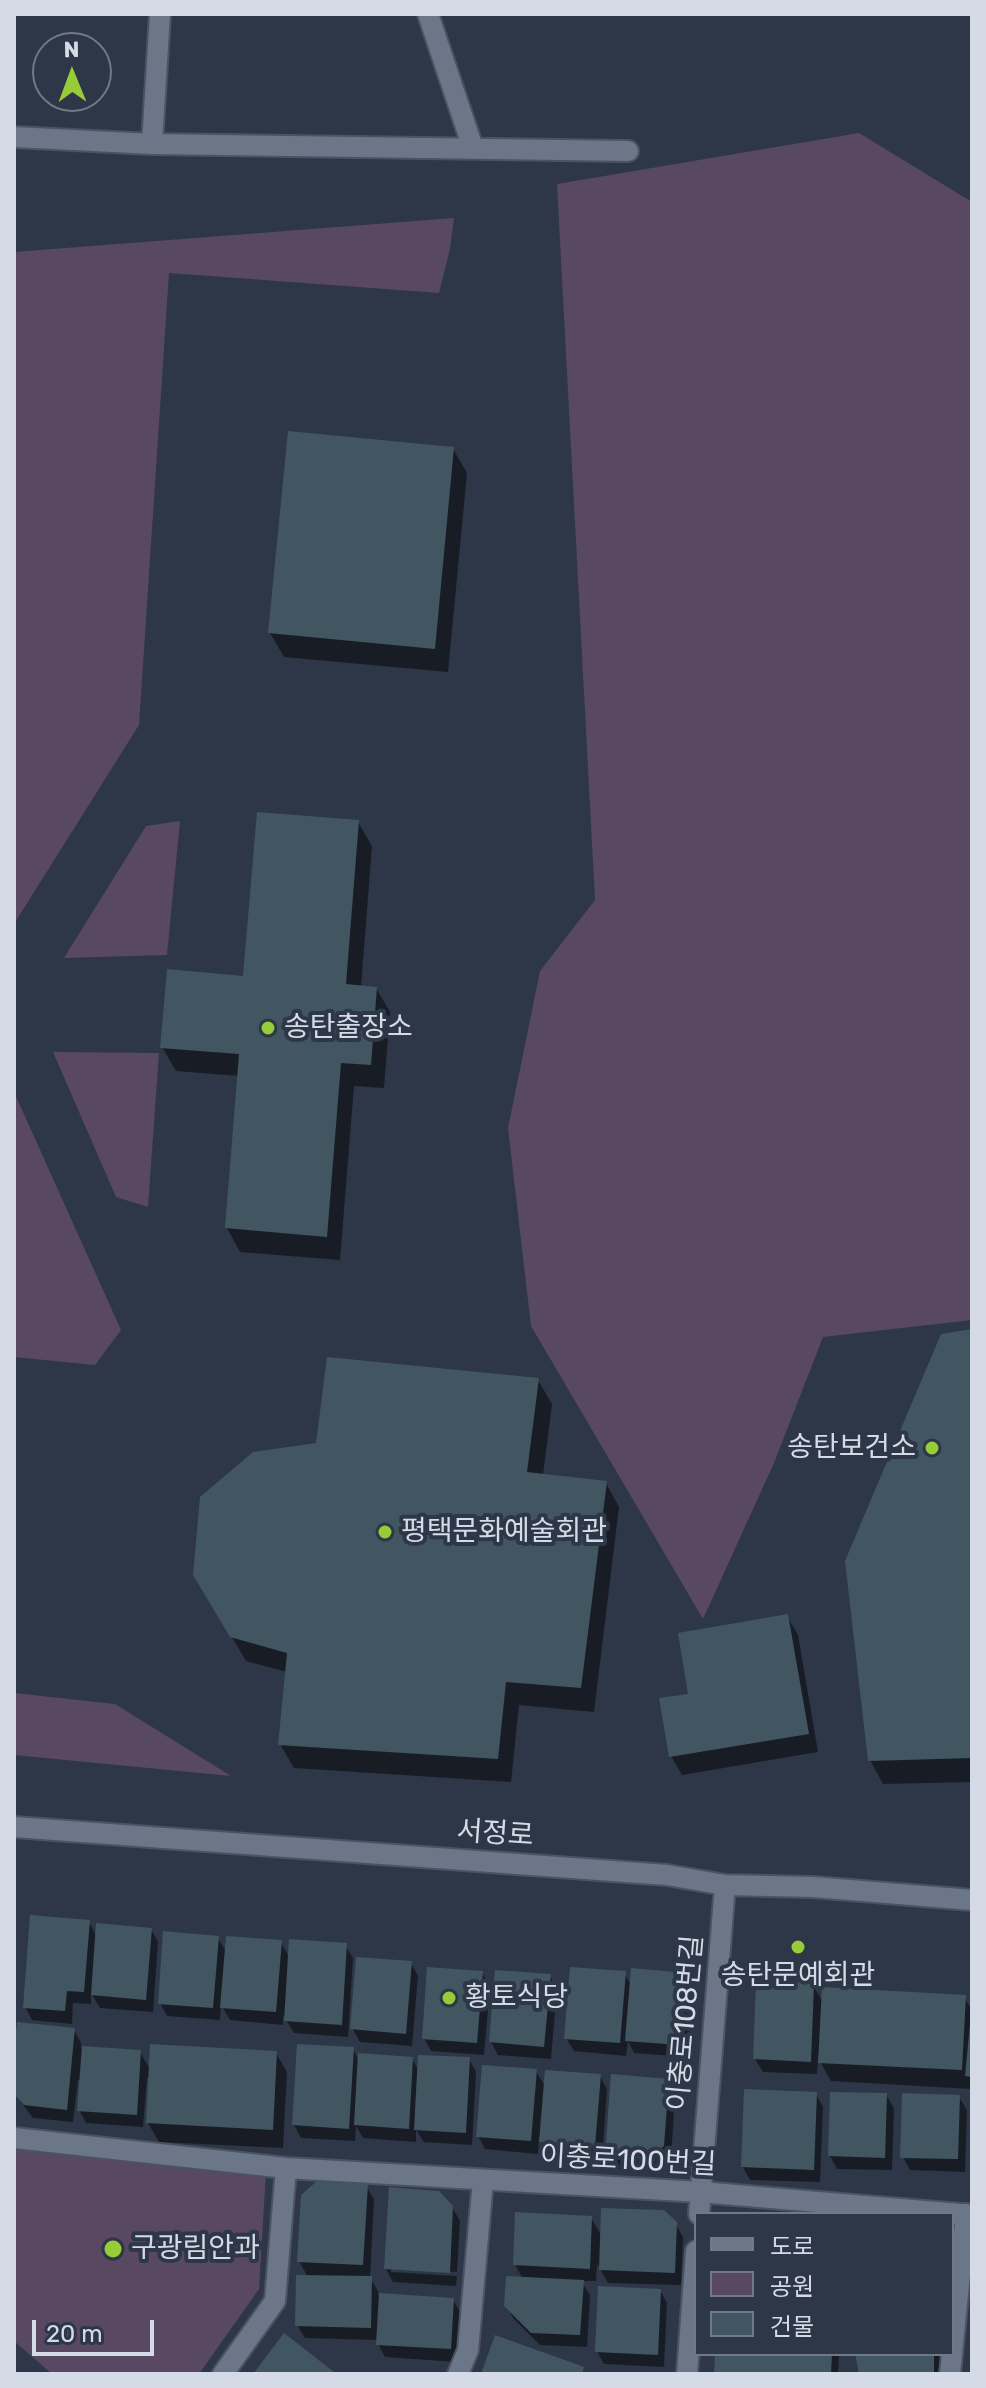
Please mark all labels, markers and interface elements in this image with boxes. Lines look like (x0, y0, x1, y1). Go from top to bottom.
north arrow (32, 32, 112, 112)
text: N (63, 36, 80, 63)
place label: 송탄출장소 (284, 1011, 413, 1045)
marker: 송탄출장소 (259, 1019, 277, 1037)
place label: 송탄보건소 (787, 1431, 916, 1465)
marker: 송탄보건소 (923, 1439, 941, 1457)
place label: 평택문화예술회관 (401, 1515, 607, 1549)
marker: 평택문화예술회관 (376, 1523, 394, 1541)
street label: 서정로 (455, 1815, 535, 1853)
street label: 이충로108번길 (662, 1934, 710, 2112)
marker: 송탄문예회관 (789, 1938, 807, 1956)
place label: 송탄문예회관 (721, 1959, 875, 1993)
place label: 황토식당 (465, 1981, 568, 2015)
marker: 황토식당 (440, 1989, 458, 2007)
street label: 이충로100번길 (539, 2140, 717, 2182)
legend (694, 2212, 954, 2356)
place label: 구광림안과 (131, 2232, 260, 2266)
text: 도로 (770, 2233, 814, 2261)
marker: 구광림안과 (102, 2238, 124, 2260)
text: 공원 (770, 2273, 814, 2301)
scale bar (36, 2304, 158, 2354)
text: 건물 (770, 2313, 814, 2341)
text: 20 m (46, 2320, 103, 2348)

